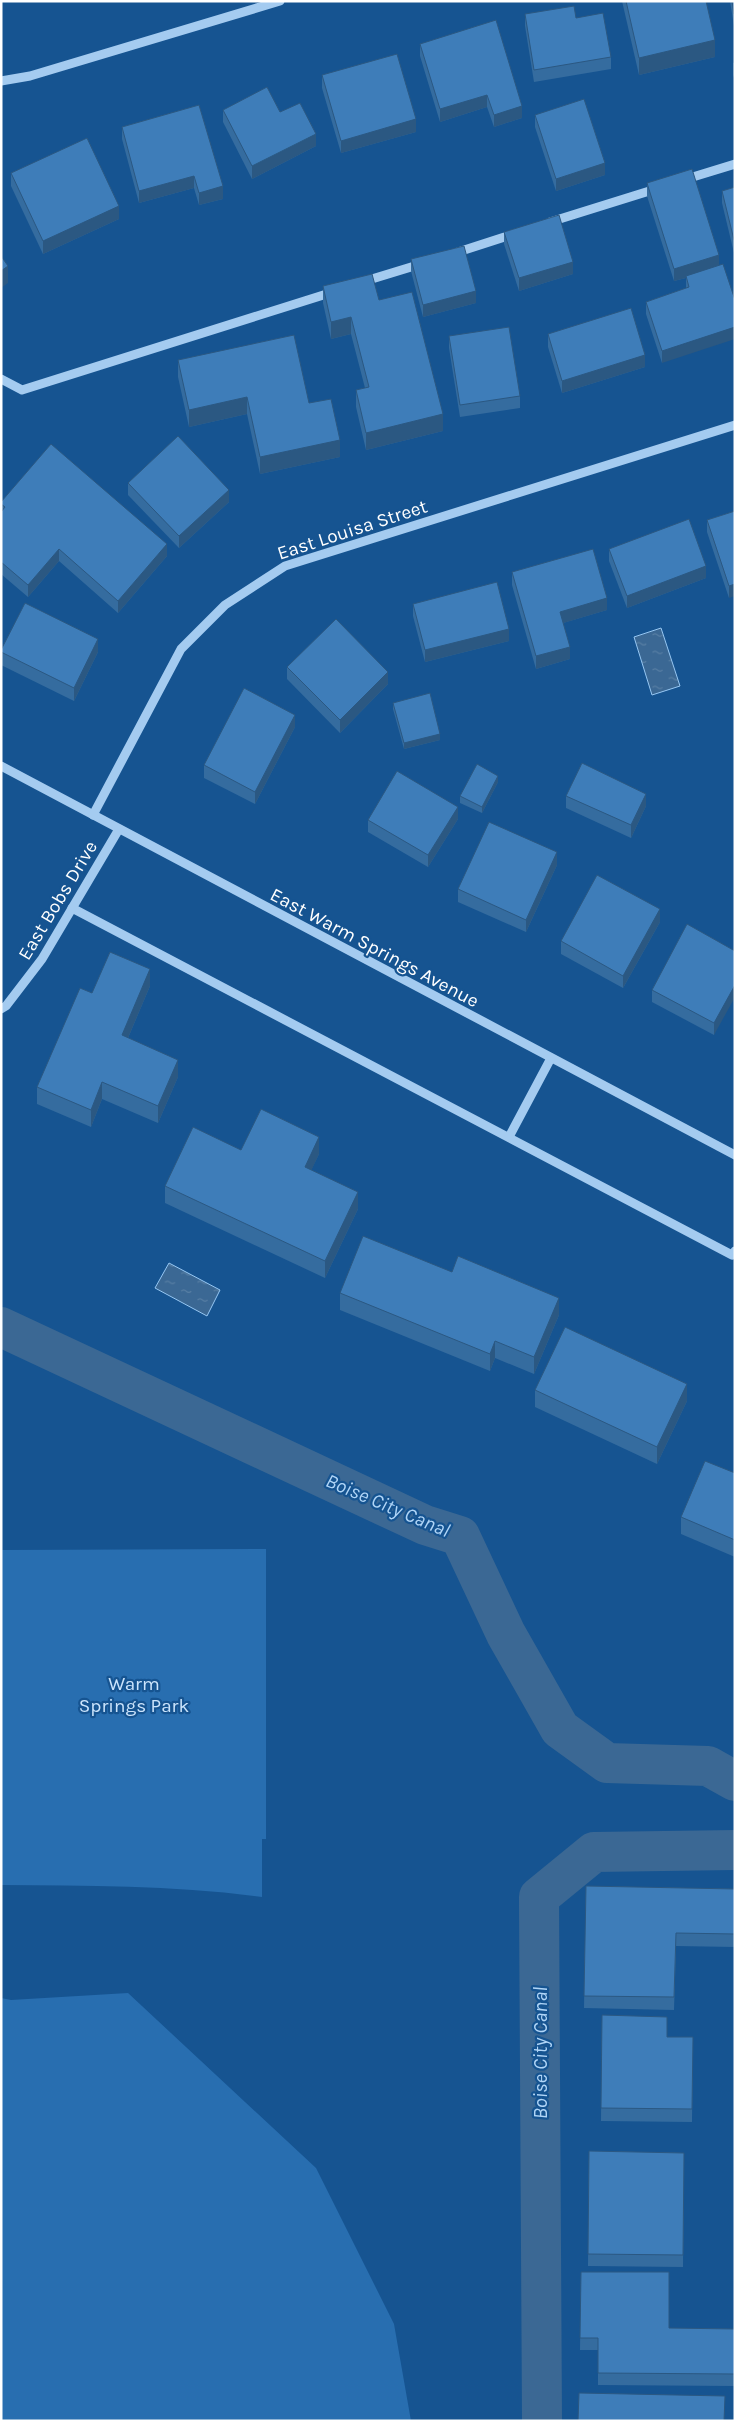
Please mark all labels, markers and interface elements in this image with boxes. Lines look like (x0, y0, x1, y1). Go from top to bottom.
street label: East Louisa Street (275, 495, 430, 565)
street label: East Bobs Drive (14, 837, 102, 964)
street label: East Warm Springs Avenue (266, 883, 483, 1012)
water label: Boise City Canal (322, 1469, 453, 1542)
park label: Warm Springs Park (79, 1673, 189, 1717)
water label: Boise City Canal (529, 1987, 552, 2119)

